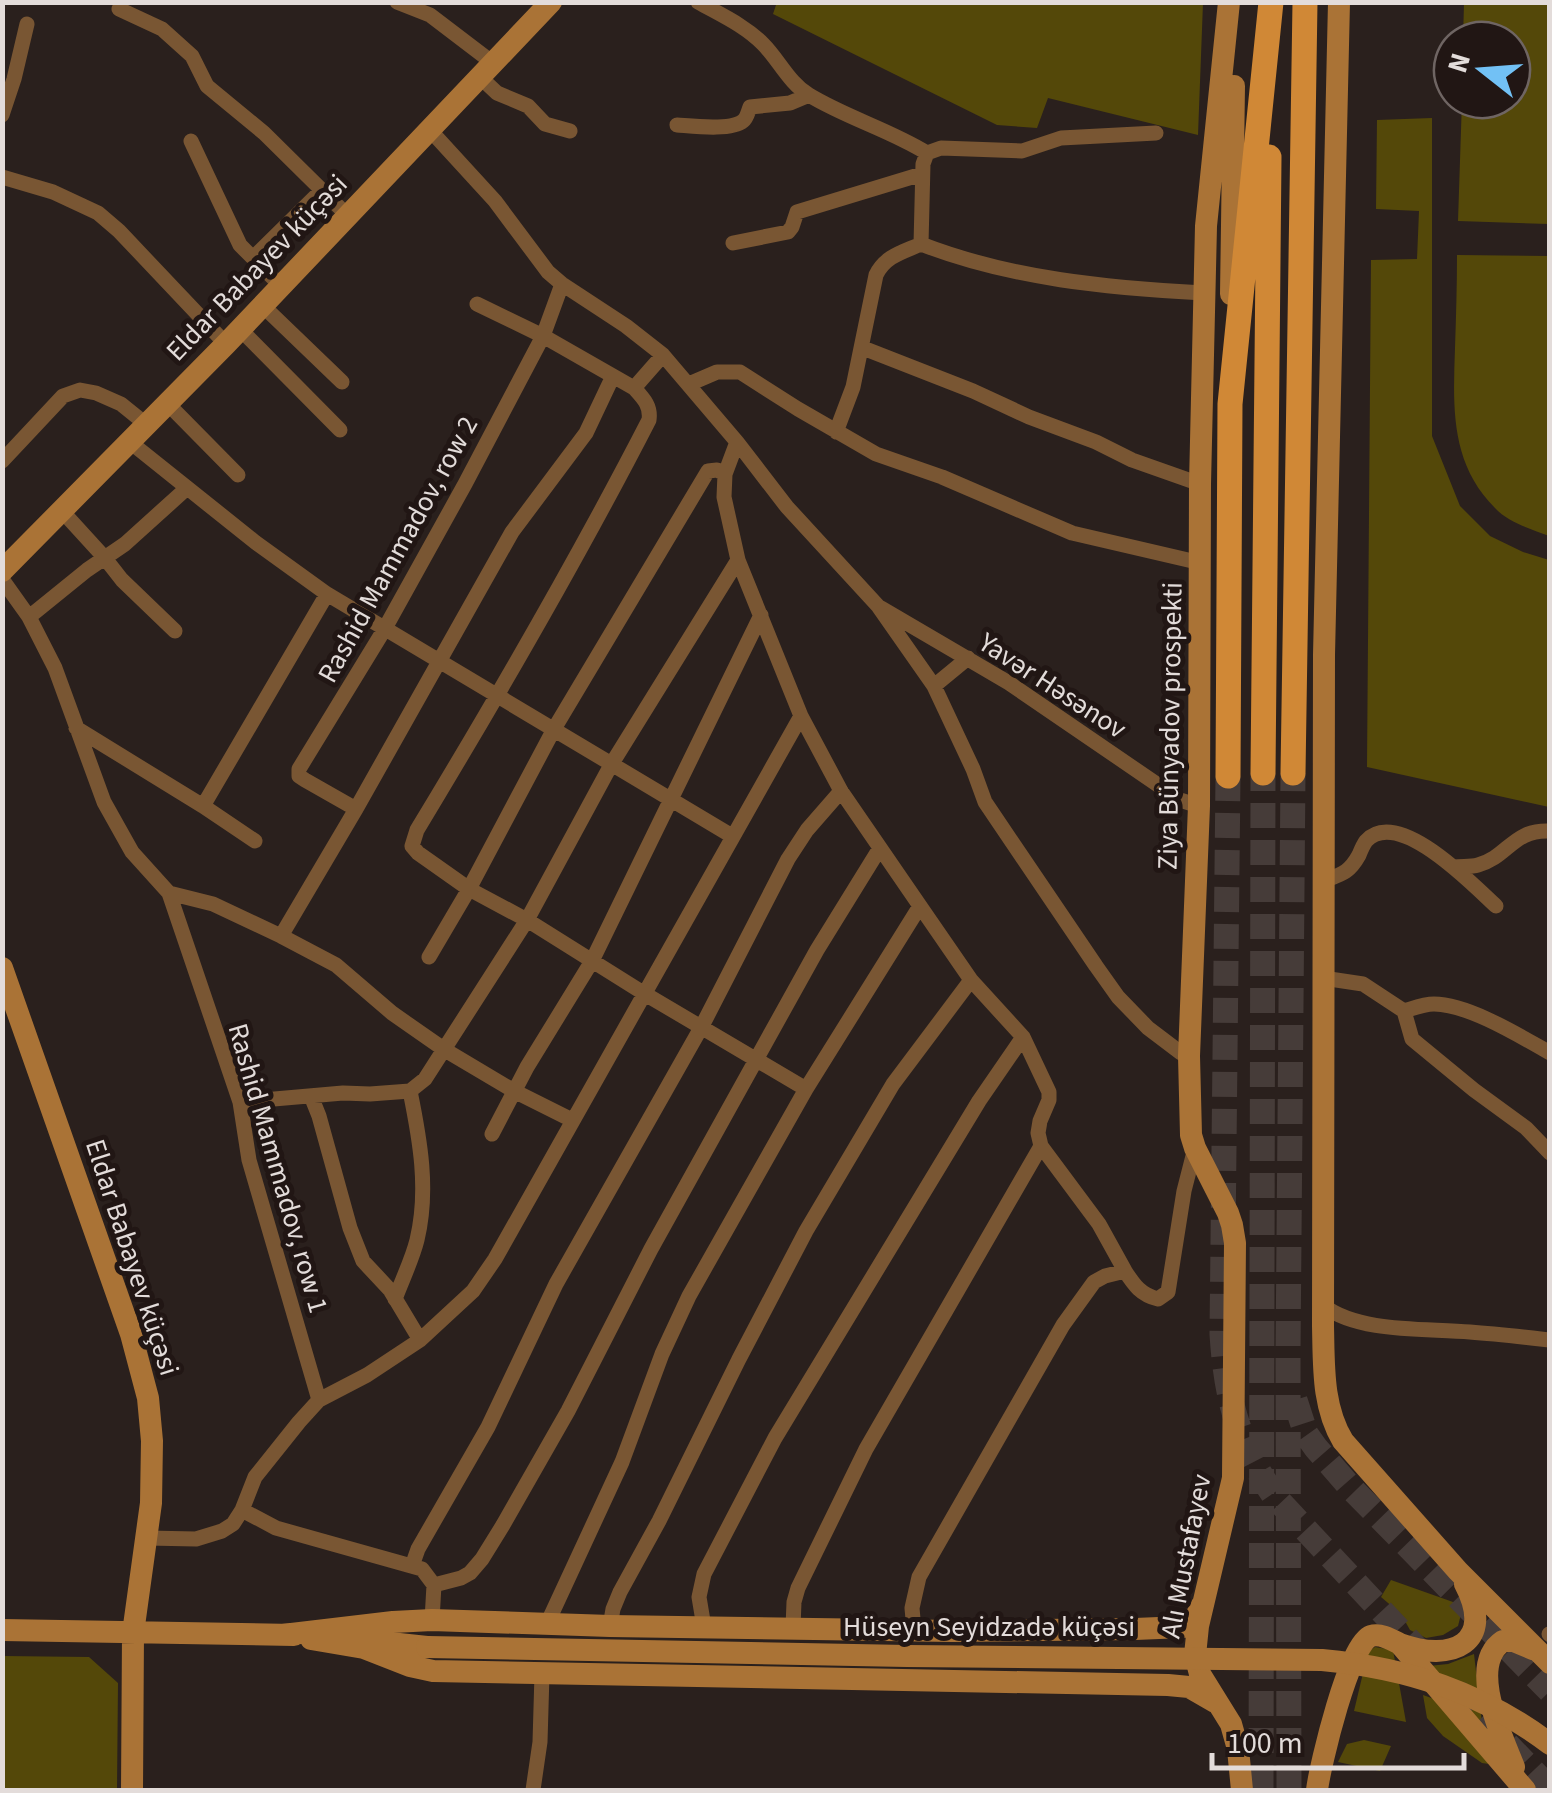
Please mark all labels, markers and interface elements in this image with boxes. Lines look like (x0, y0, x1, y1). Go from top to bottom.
north arrow (1432, 20, 1532, 120)
text: N (1437, 48, 1481, 78)
street label: Eldar Babayev küçəsi (157, 165, 357, 370)
street label: Rashid Mammadov, row 2 (308, 409, 488, 690)
street label: Ziya Bünyadov prospekti (1147, 582, 1193, 870)
street label: Yavər Həsənov (970, 622, 1134, 749)
street label: Rashid Mammadov, row 1 (218, 1019, 339, 1318)
street label: Eldar Babayev küçəsi (75, 1134, 189, 1381)
street label: Alı Mustafayev (1150, 1471, 1221, 1642)
street label: Hüseyn Seyidzadə küçəsi (843, 1607, 1135, 1647)
scale bar (1212, 1708, 1464, 1770)
text: 100 m (1227, 1722, 1303, 1765)

